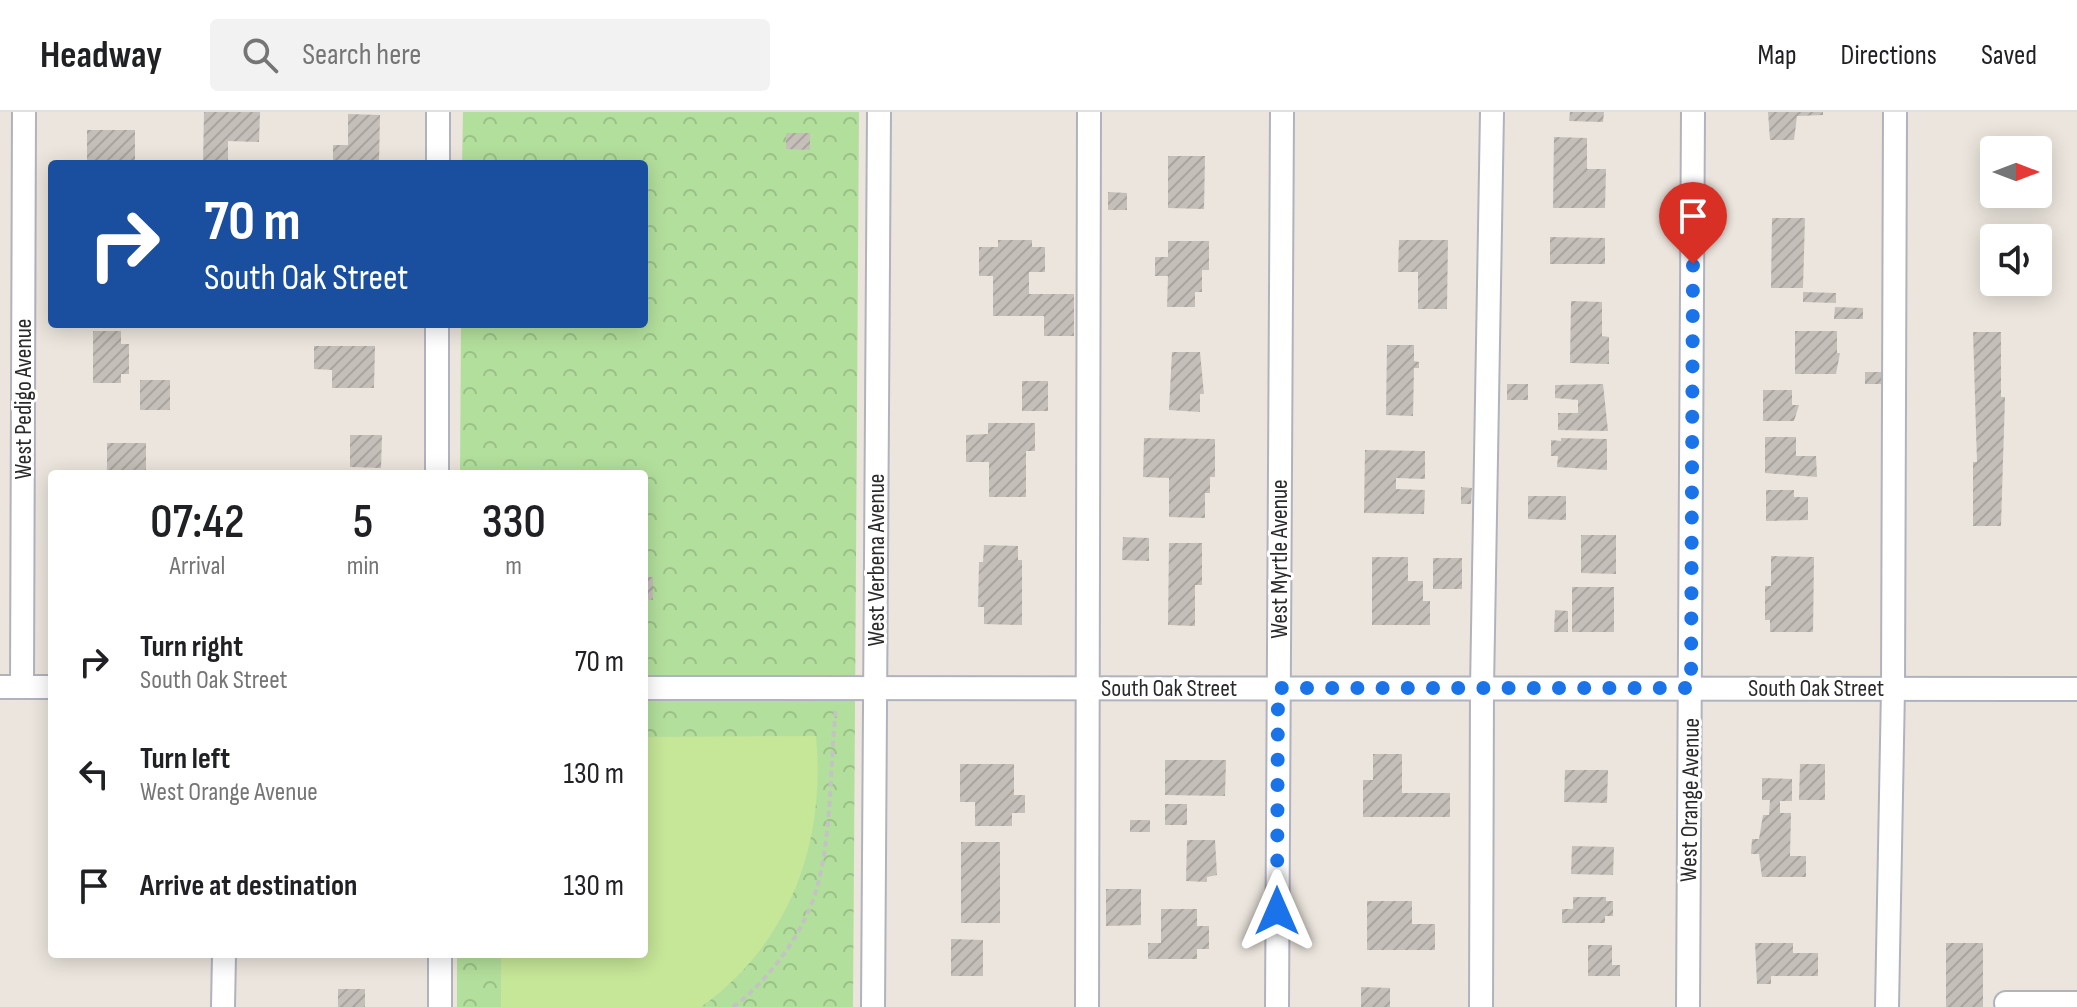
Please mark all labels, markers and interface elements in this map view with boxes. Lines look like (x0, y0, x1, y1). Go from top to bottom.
search box (210, 19, 770, 91)
text: Headway (40, 33, 162, 78)
icon: search (238, 33, 282, 77)
text: Search here (302, 37, 421, 73)
text: Map (1758, 39, 1797, 72)
text: Directions (1841, 39, 1937, 72)
text: Saved (1981, 39, 2037, 72)
north arrow (1980, 136, 2052, 208)
map controls (1980, 136, 2052, 296)
pin (1659, 182, 1727, 264)
text: 70 m (204, 189, 301, 256)
icon: right (72, 192, 176, 296)
icon: arrive (1671, 194, 1715, 238)
button: sound (1980, 224, 2052, 296)
text: South Oak Street (204, 257, 408, 300)
street label: West Pedigo Avenue (9, 319, 38, 479)
street label: West Verbena Avenue (862, 474, 891, 646)
street label: West Myrtle Avenue (1265, 479, 1294, 639)
text: 07:42 (150, 494, 244, 551)
text: 5 (353, 494, 373, 551)
text: 330 (482, 494, 546, 551)
text: Arrival (169, 551, 225, 582)
text: min (347, 551, 379, 582)
text: m (505, 551, 522, 582)
text: Turn right (140, 629, 243, 665)
icon: right (72, 640, 116, 684)
text: 70 m (575, 644, 624, 680)
text: South Oak Street (140, 665, 288, 696)
street label: South Oak Street (1101, 674, 1237, 703)
street label: South Oak Street (1748, 674, 1884, 703)
street label: West Orange Avenue (1674, 718, 1706, 882)
text: Turn left (140, 741, 230, 777)
icon: left (72, 752, 116, 796)
text: 130 m (564, 756, 624, 792)
text: West Orange Avenue (140, 777, 318, 808)
icon: arrive (72, 864, 116, 908)
text: Arrive at destination (140, 868, 357, 904)
text: 130 m (564, 868, 624, 904)
position arrow (1235, 869, 1319, 953)

